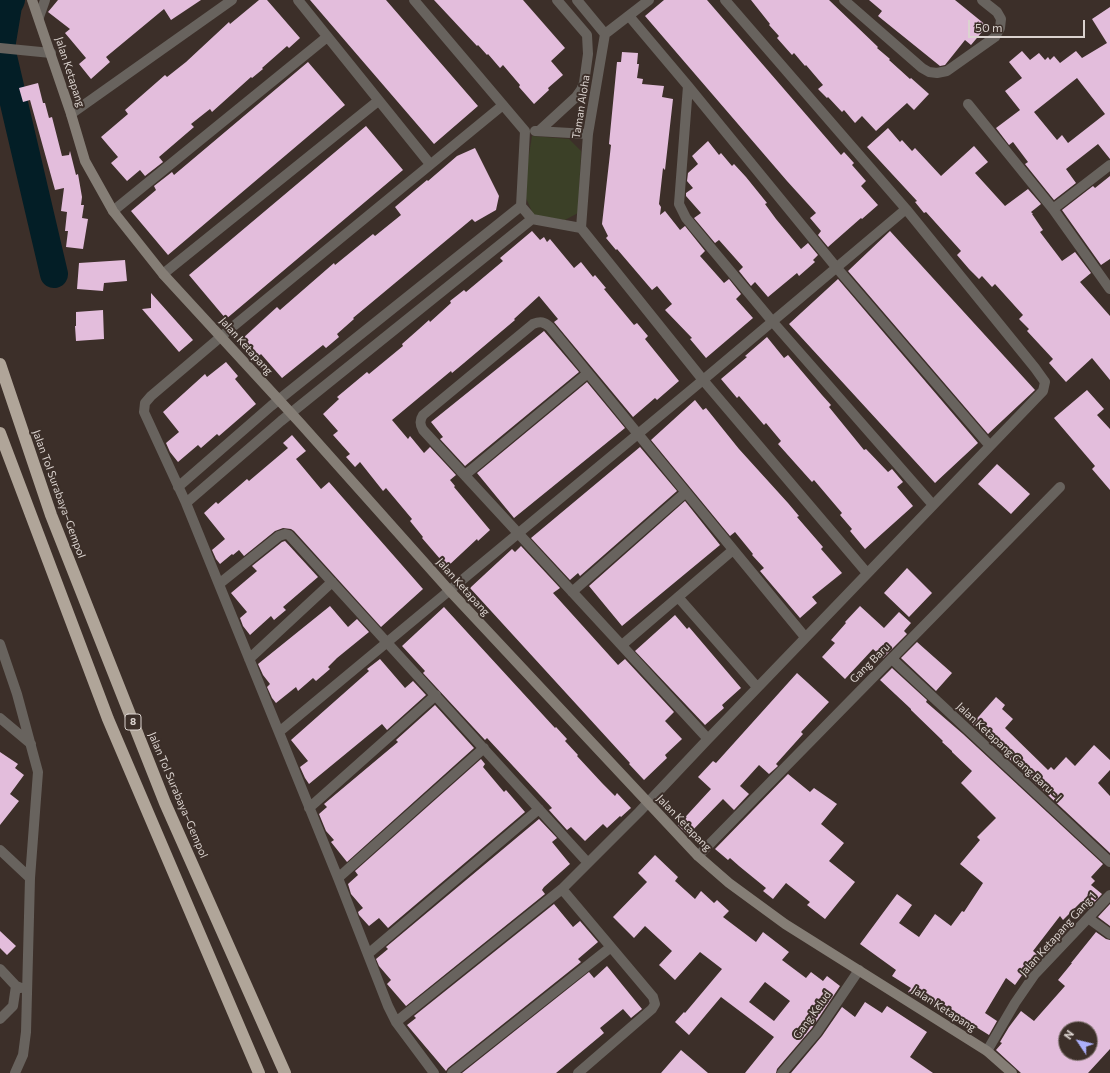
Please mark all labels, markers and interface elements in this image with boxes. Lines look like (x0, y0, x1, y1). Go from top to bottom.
scale bar (970, 12, 1087, 38)
text: 50 m (975, 20, 1003, 34)
street label: Jalan Ketapang (52, 35, 88, 109)
street label: Taman Aloha (569, 74, 593, 140)
street label: Jalan Ketapang (217, 314, 275, 378)
street label: Jalan Tol Surabaya–Gempol (30, 428, 88, 560)
street label: Jalan Ketapang (434, 555, 492, 619)
street label: Gang Baru (847, 640, 893, 686)
street label: Jalan Ketapang Gang Baru - I (954, 700, 1064, 804)
road number: 8 (125, 714, 141, 730)
street label: Jalan Tol Surabaya–Gempol (145, 730, 211, 860)
street label: Jalan Ketapang (654, 792, 714, 854)
street label: Jalan Ketapang Gang 1 (1017, 889, 1099, 979)
street label: Jalan Ketapang (910, 983, 978, 1035)
street label: Gang Kelud (790, 988, 834, 1042)
north arrow (1058, 1021, 1098, 1061)
text: N (1061, 1027, 1076, 1042)

